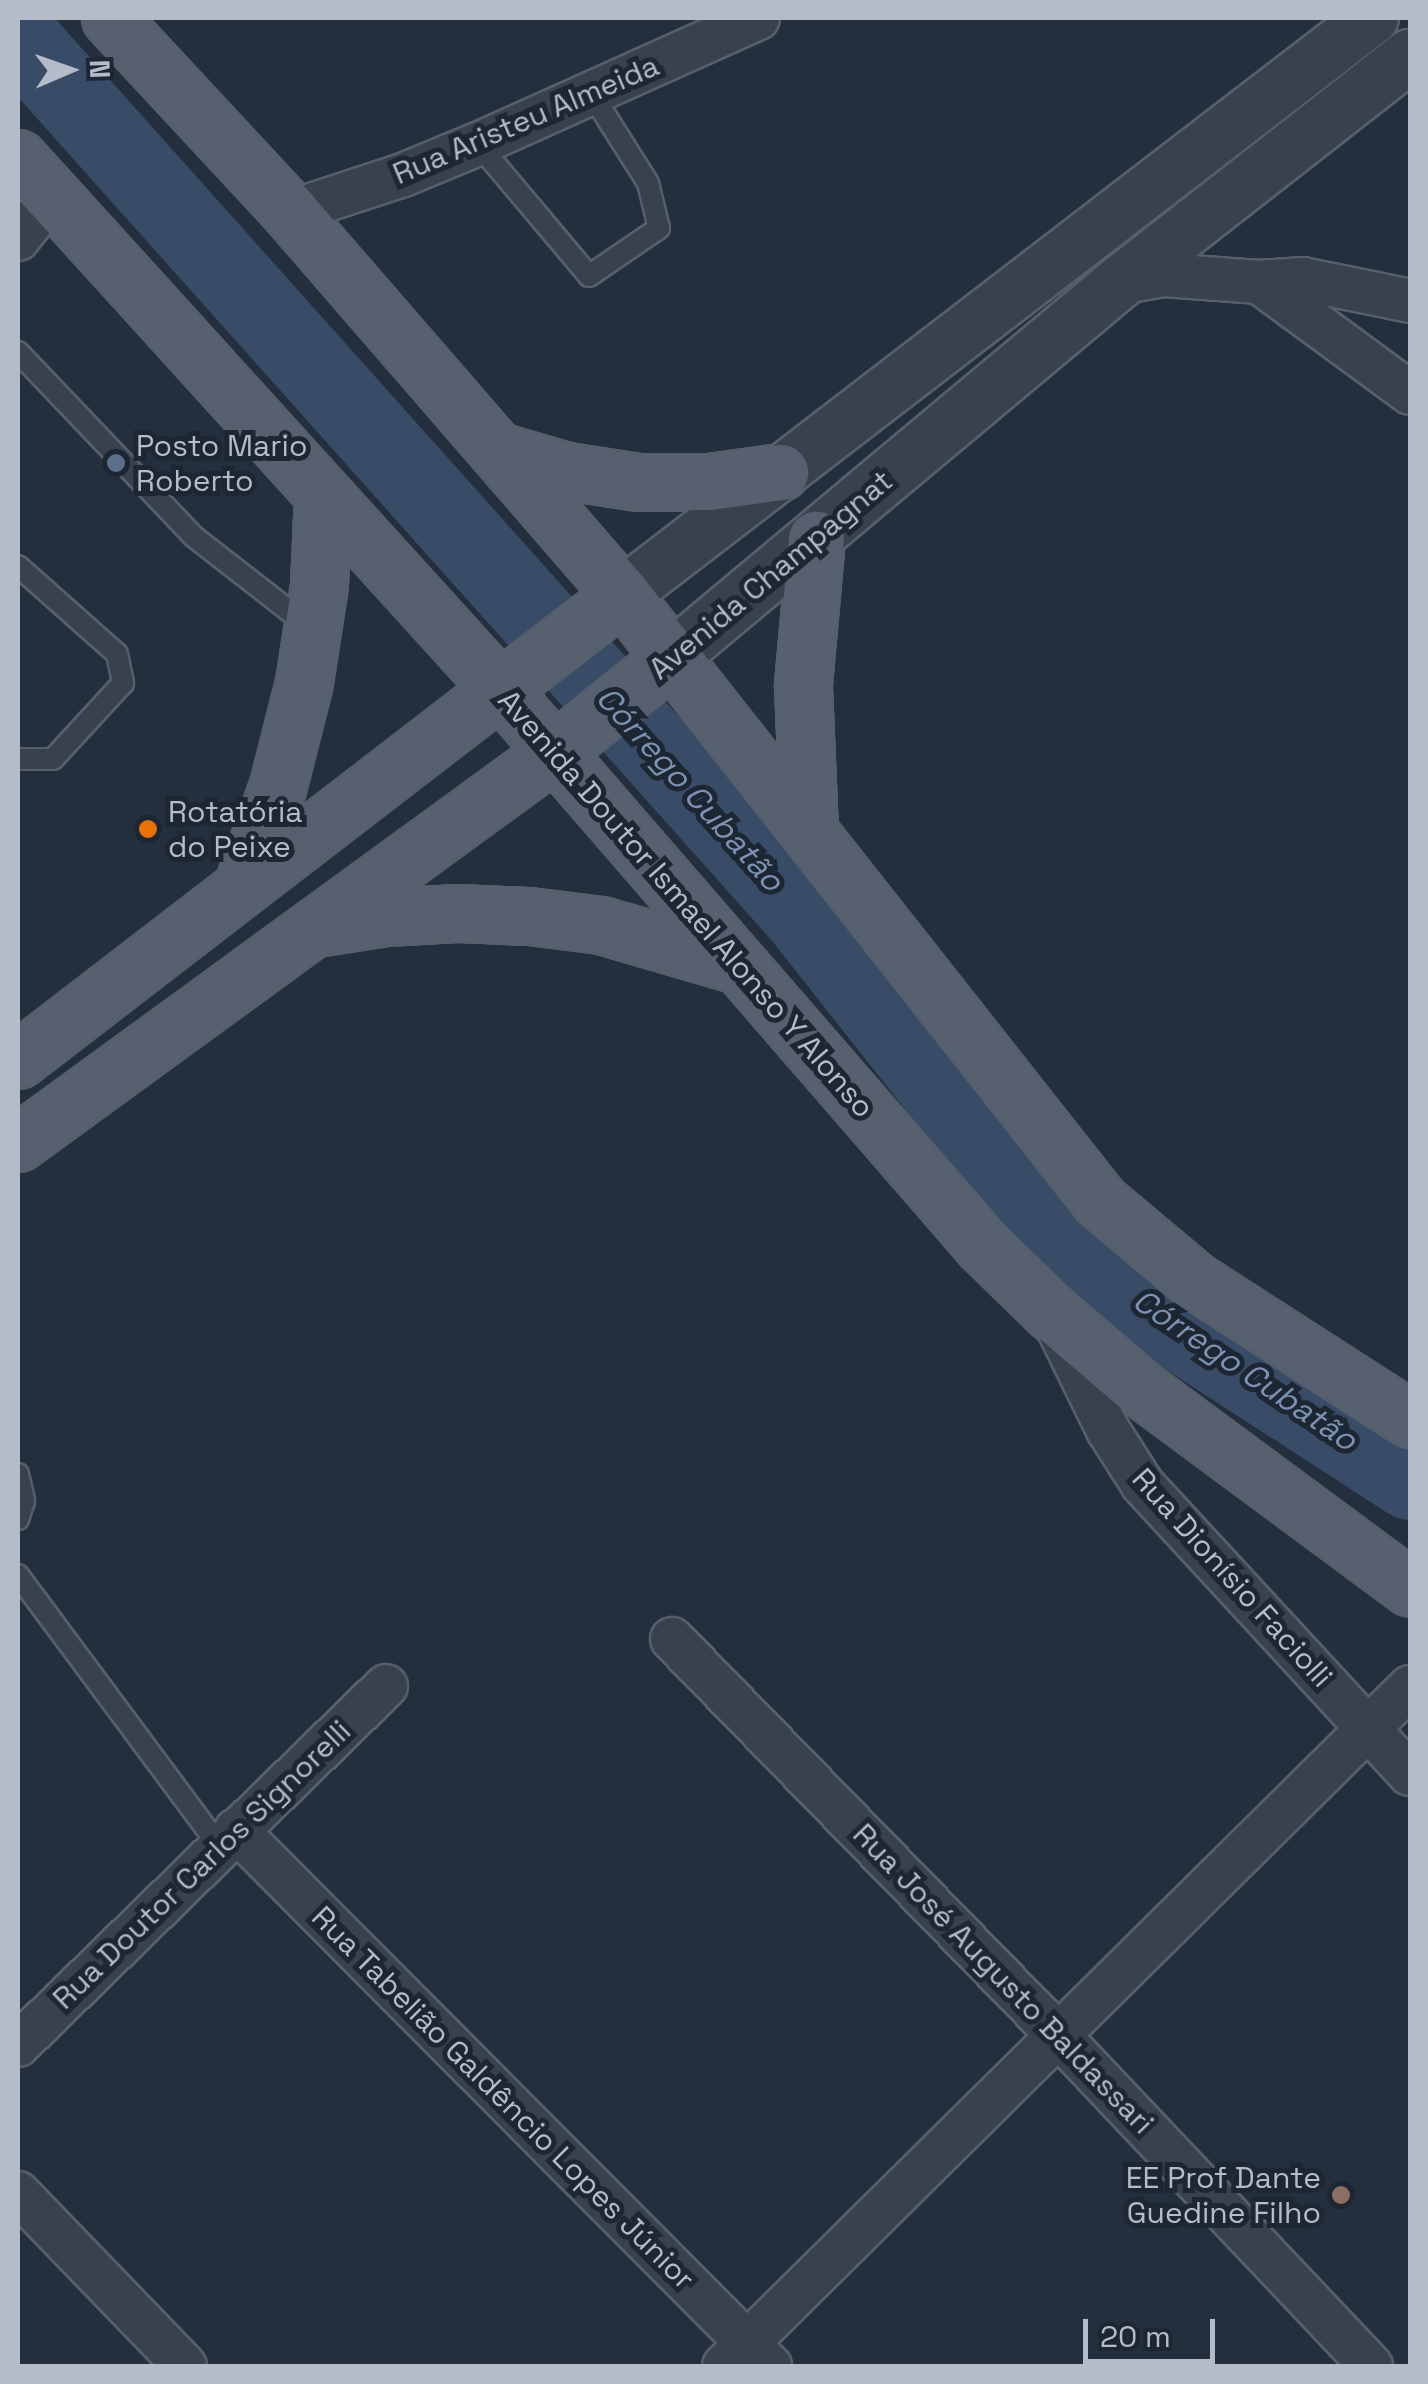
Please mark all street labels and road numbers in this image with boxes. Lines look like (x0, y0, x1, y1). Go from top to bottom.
street label: Rua Aristeu Almeida (387, 48, 665, 192)
street label: Avenida Champagnat (642, 463, 900, 687)
street label: Avenida Doutor Ismael Alonso Y Alonso (490, 682, 882, 1126)
street label: Rua Dionísio Faciolli (1124, 1461, 1340, 1695)
street label: Rua Doutor Carlos Signorelli (46, 1713, 358, 2017)
street label: Rua José Augusto Baldassari (845, 1816, 1161, 2142)
street label: Rua Tabelião Galdêncio Lopes Júnior (304, 1899, 702, 2297)

